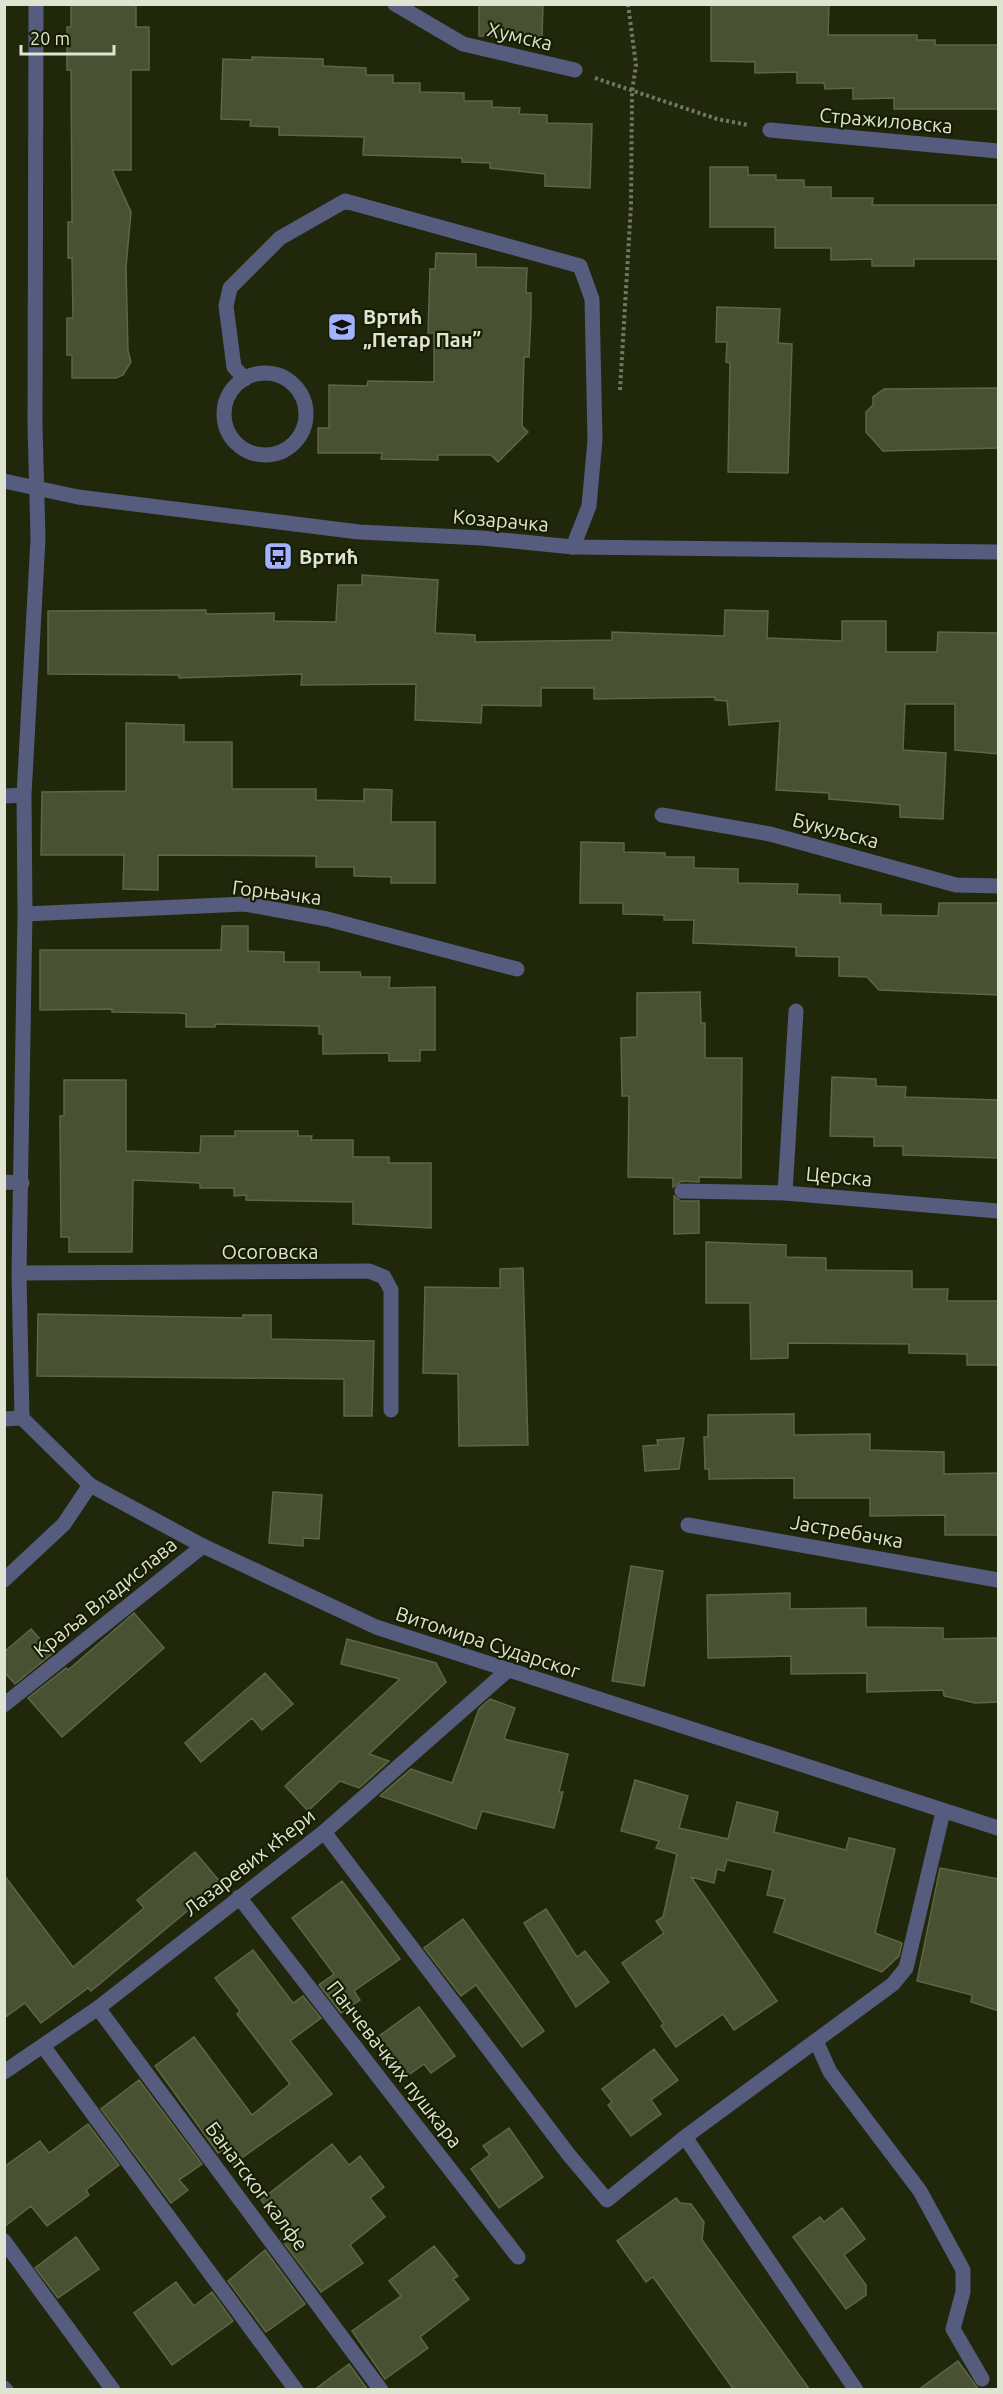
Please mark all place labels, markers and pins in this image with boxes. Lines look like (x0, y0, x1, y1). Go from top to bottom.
place label: Вртић „Петар Пан” (363, 305, 481, 351)
school or university icon: Вртић „Петар Пан” (326, 311, 358, 343)
bus stop icon: Вртић (262, 540, 294, 572)
place label: Вртић (299, 545, 358, 568)

